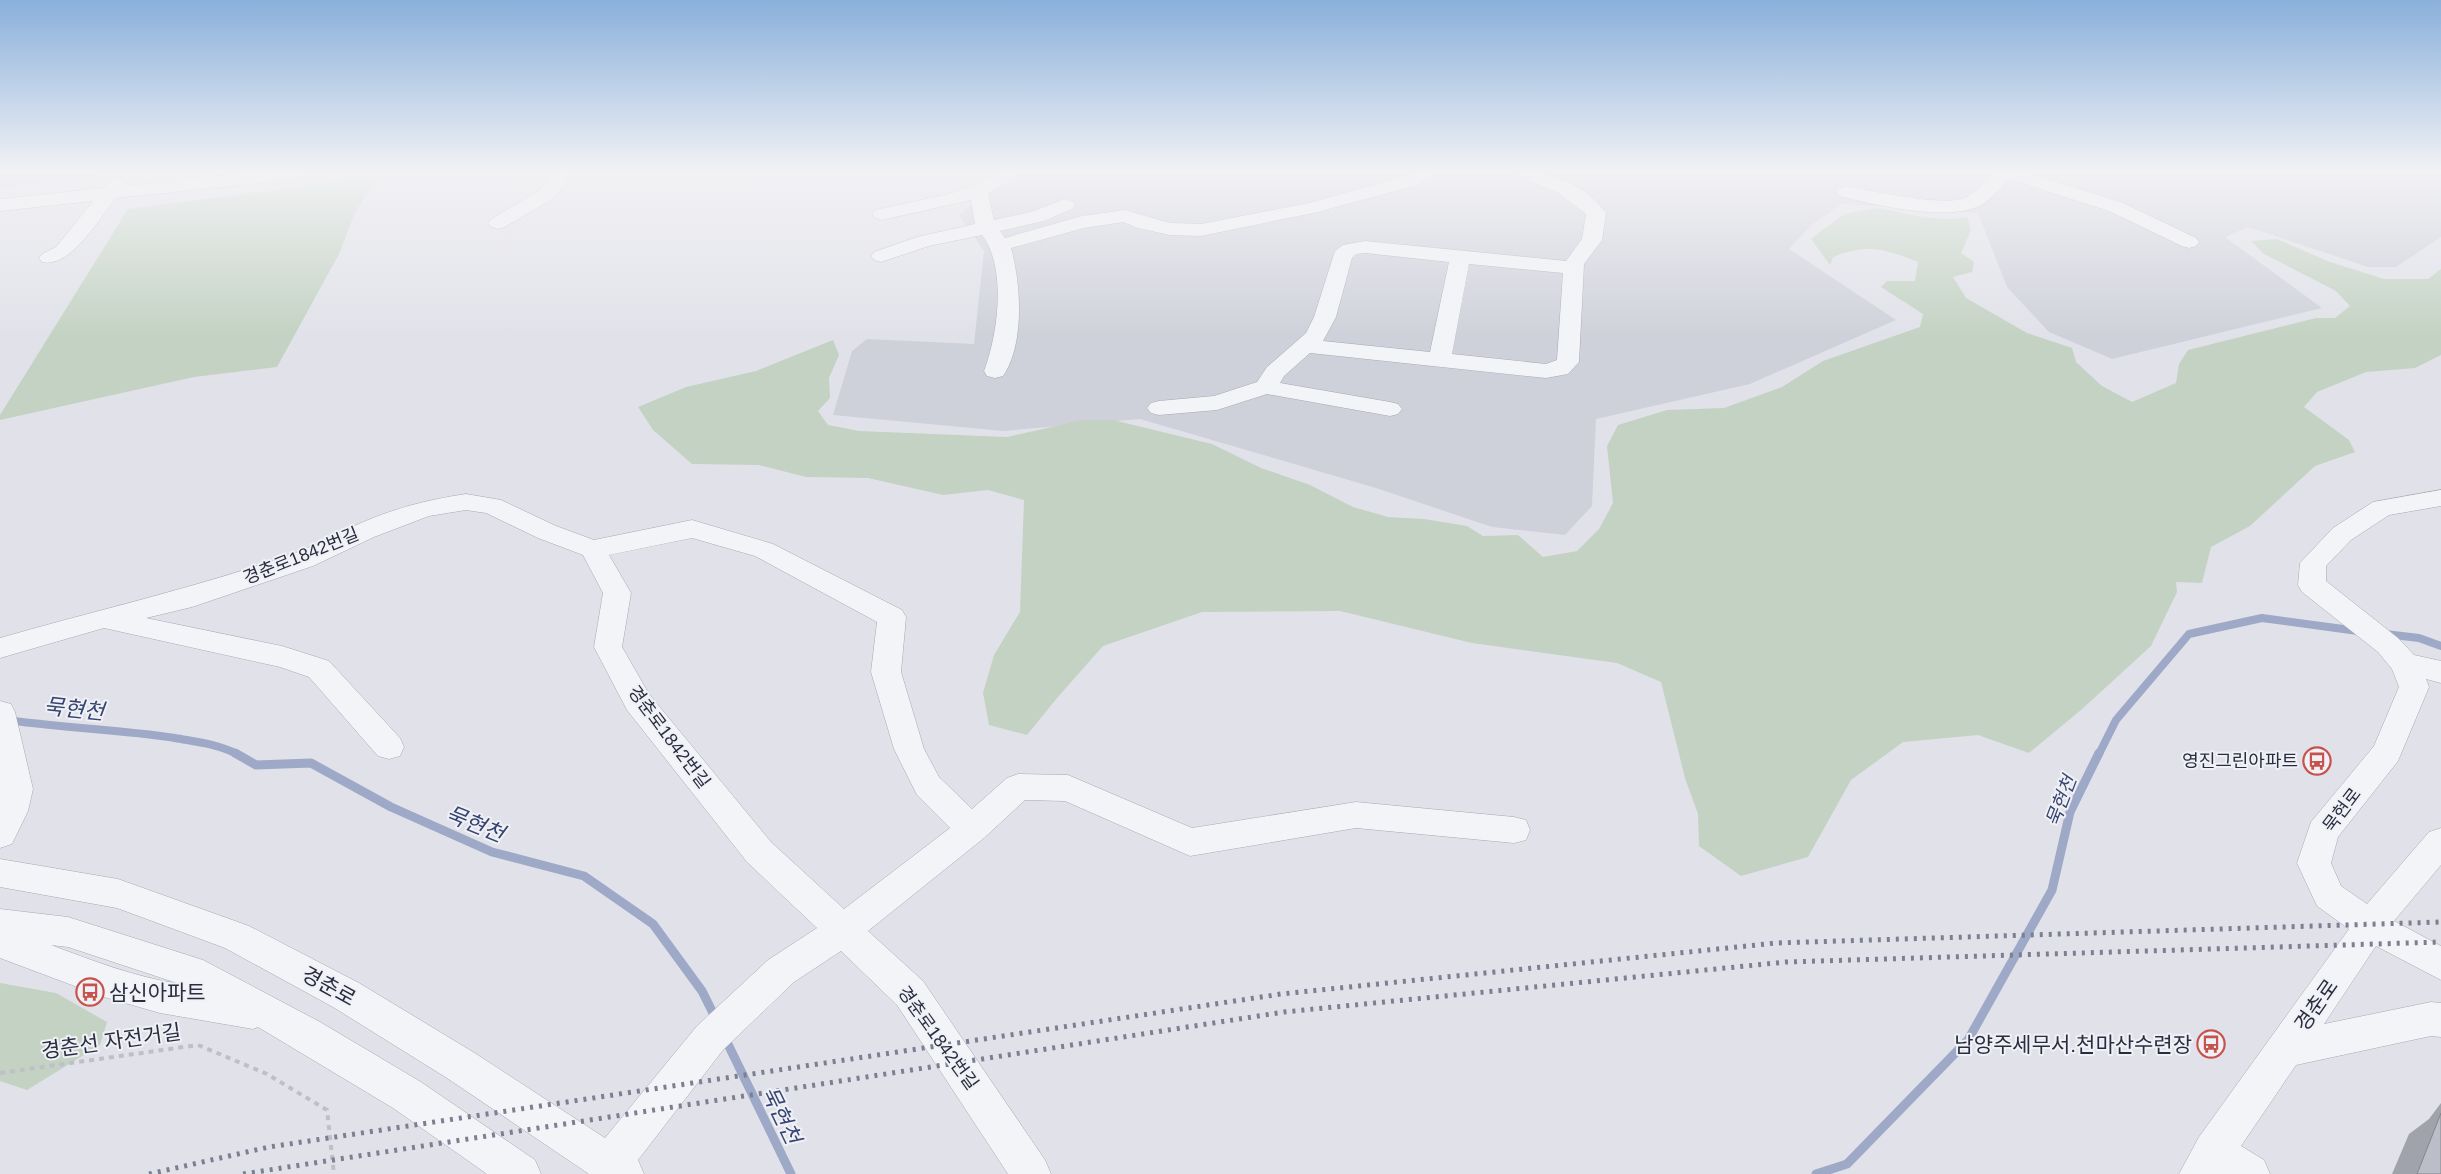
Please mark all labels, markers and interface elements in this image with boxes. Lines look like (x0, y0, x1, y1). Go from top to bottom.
street label: 경춘로1842번길 (240, 524, 362, 588)
street label: 경춘로1842번길 (624, 682, 714, 792)
water label: 묵현천 (42, 693, 108, 725)
bus stop icon: 영진그린아파트 (2302, 746, 2332, 776)
place label: 영진그린아파트 (2182, 751, 2298, 771)
water label: 묵현천 (2042, 771, 2081, 829)
street label: 묵현로 (2319, 784, 2365, 836)
water label: 묵현천 (442, 801, 510, 848)
street label: 경춘로 (298, 962, 360, 1010)
street label: 경춘로 (2290, 975, 2342, 1035)
bus stop icon: 삼신아파트 (75, 977, 105, 1007)
place label: 삼신아파트 (109, 981, 206, 1004)
street label: 경춘로1842번길 (894, 982, 982, 1094)
street label: 경춘선 자전거길 (40, 1020, 182, 1062)
bus stop icon: 남양주세무서.천마산수련장 (2196, 1029, 2226, 1059)
place label: 남양주세무서.천마산수련장 (1954, 1033, 2192, 1056)
water label: 묵현천 (756, 1082, 807, 1150)

